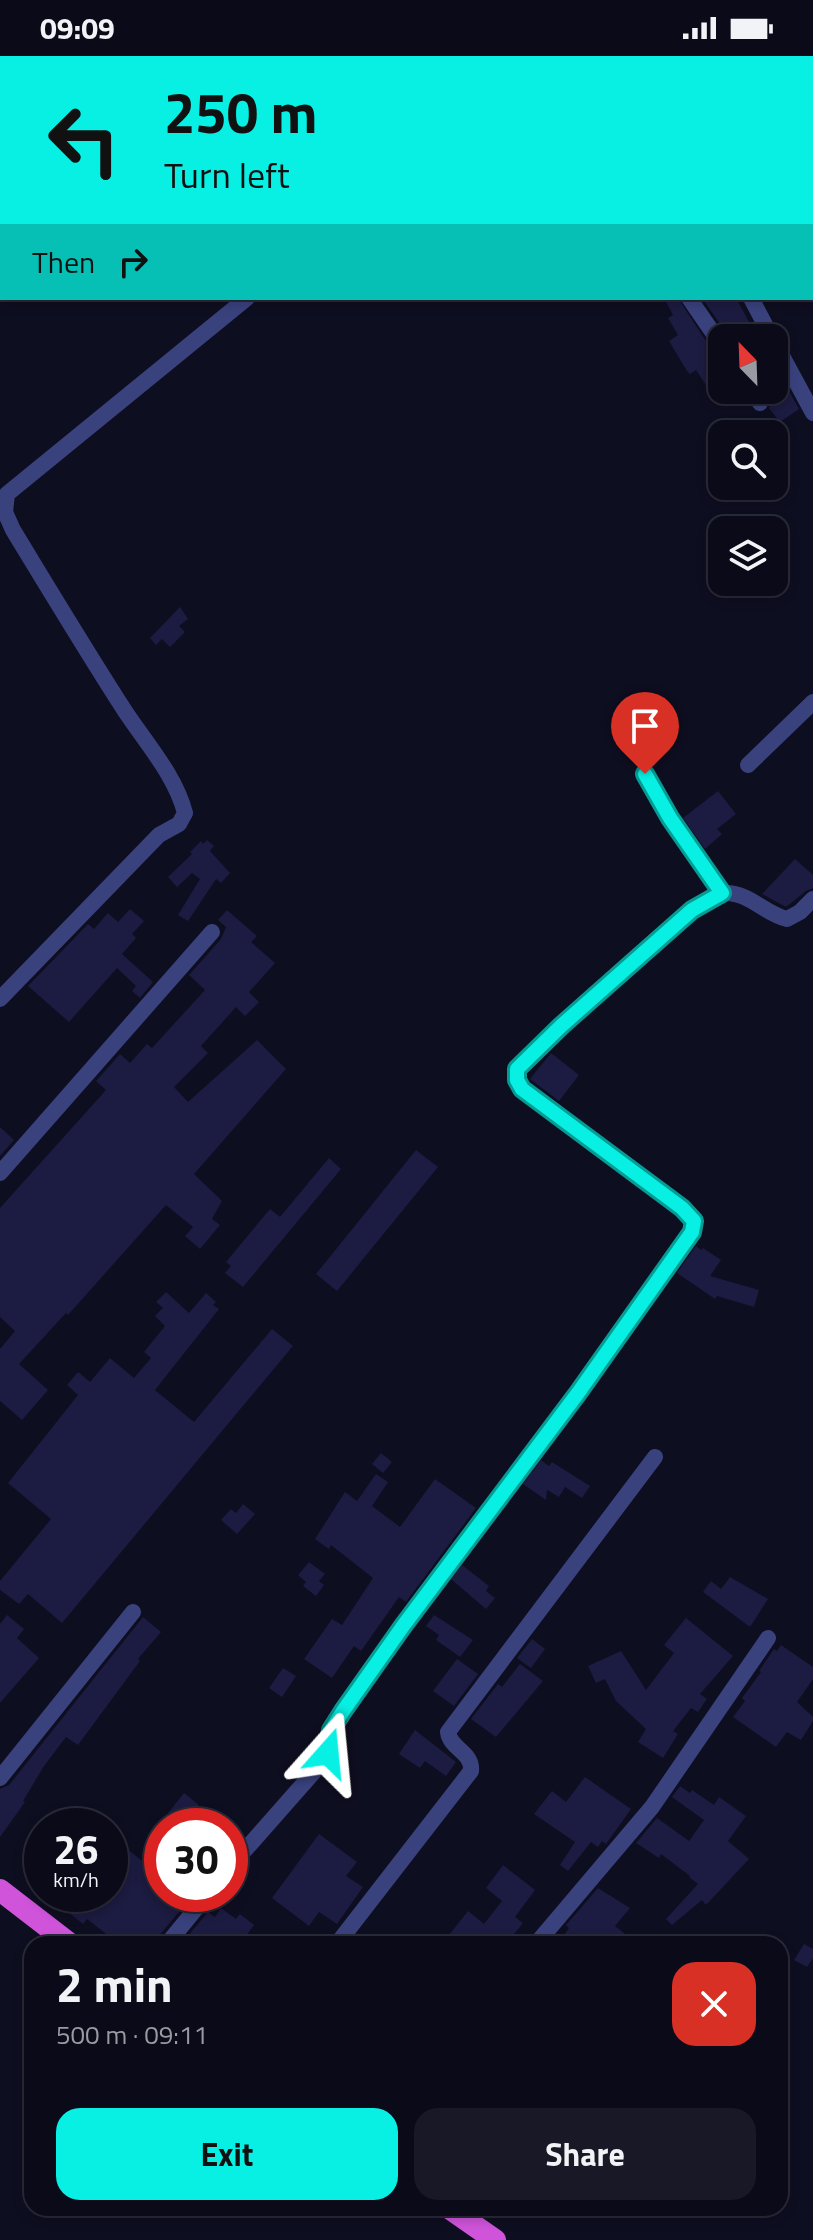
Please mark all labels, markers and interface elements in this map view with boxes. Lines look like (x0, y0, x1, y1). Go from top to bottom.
text: 09:09 (40, 5, 115, 51)
text: 250 m (164, 70, 317, 155)
icon: left (32, 88, 136, 192)
text: Turn left (164, 147, 290, 202)
text: Then (32, 239, 95, 285)
icon: right (111, 240, 155, 284)
north arrow (708, 324, 788, 404)
map controls (708, 324, 788, 596)
button: search (708, 420, 788, 500)
button: layers (708, 516, 788, 596)
pin (611, 692, 679, 774)
icon: arrive (623, 704, 667, 748)
position arrow (286, 1711, 370, 1795)
speed limit sign: 30 (144, 1808, 248, 1912)
text: 26 (54, 1819, 98, 1880)
text: km/h (53, 1864, 99, 1895)
text: 2 min (56, 1948, 173, 2021)
button: close (672, 1962, 756, 2046)
text: 500 m · 09:11 (56, 2015, 208, 2054)
button: Exit (56, 2108, 398, 2200)
button: Share (414, 2108, 756, 2200)

